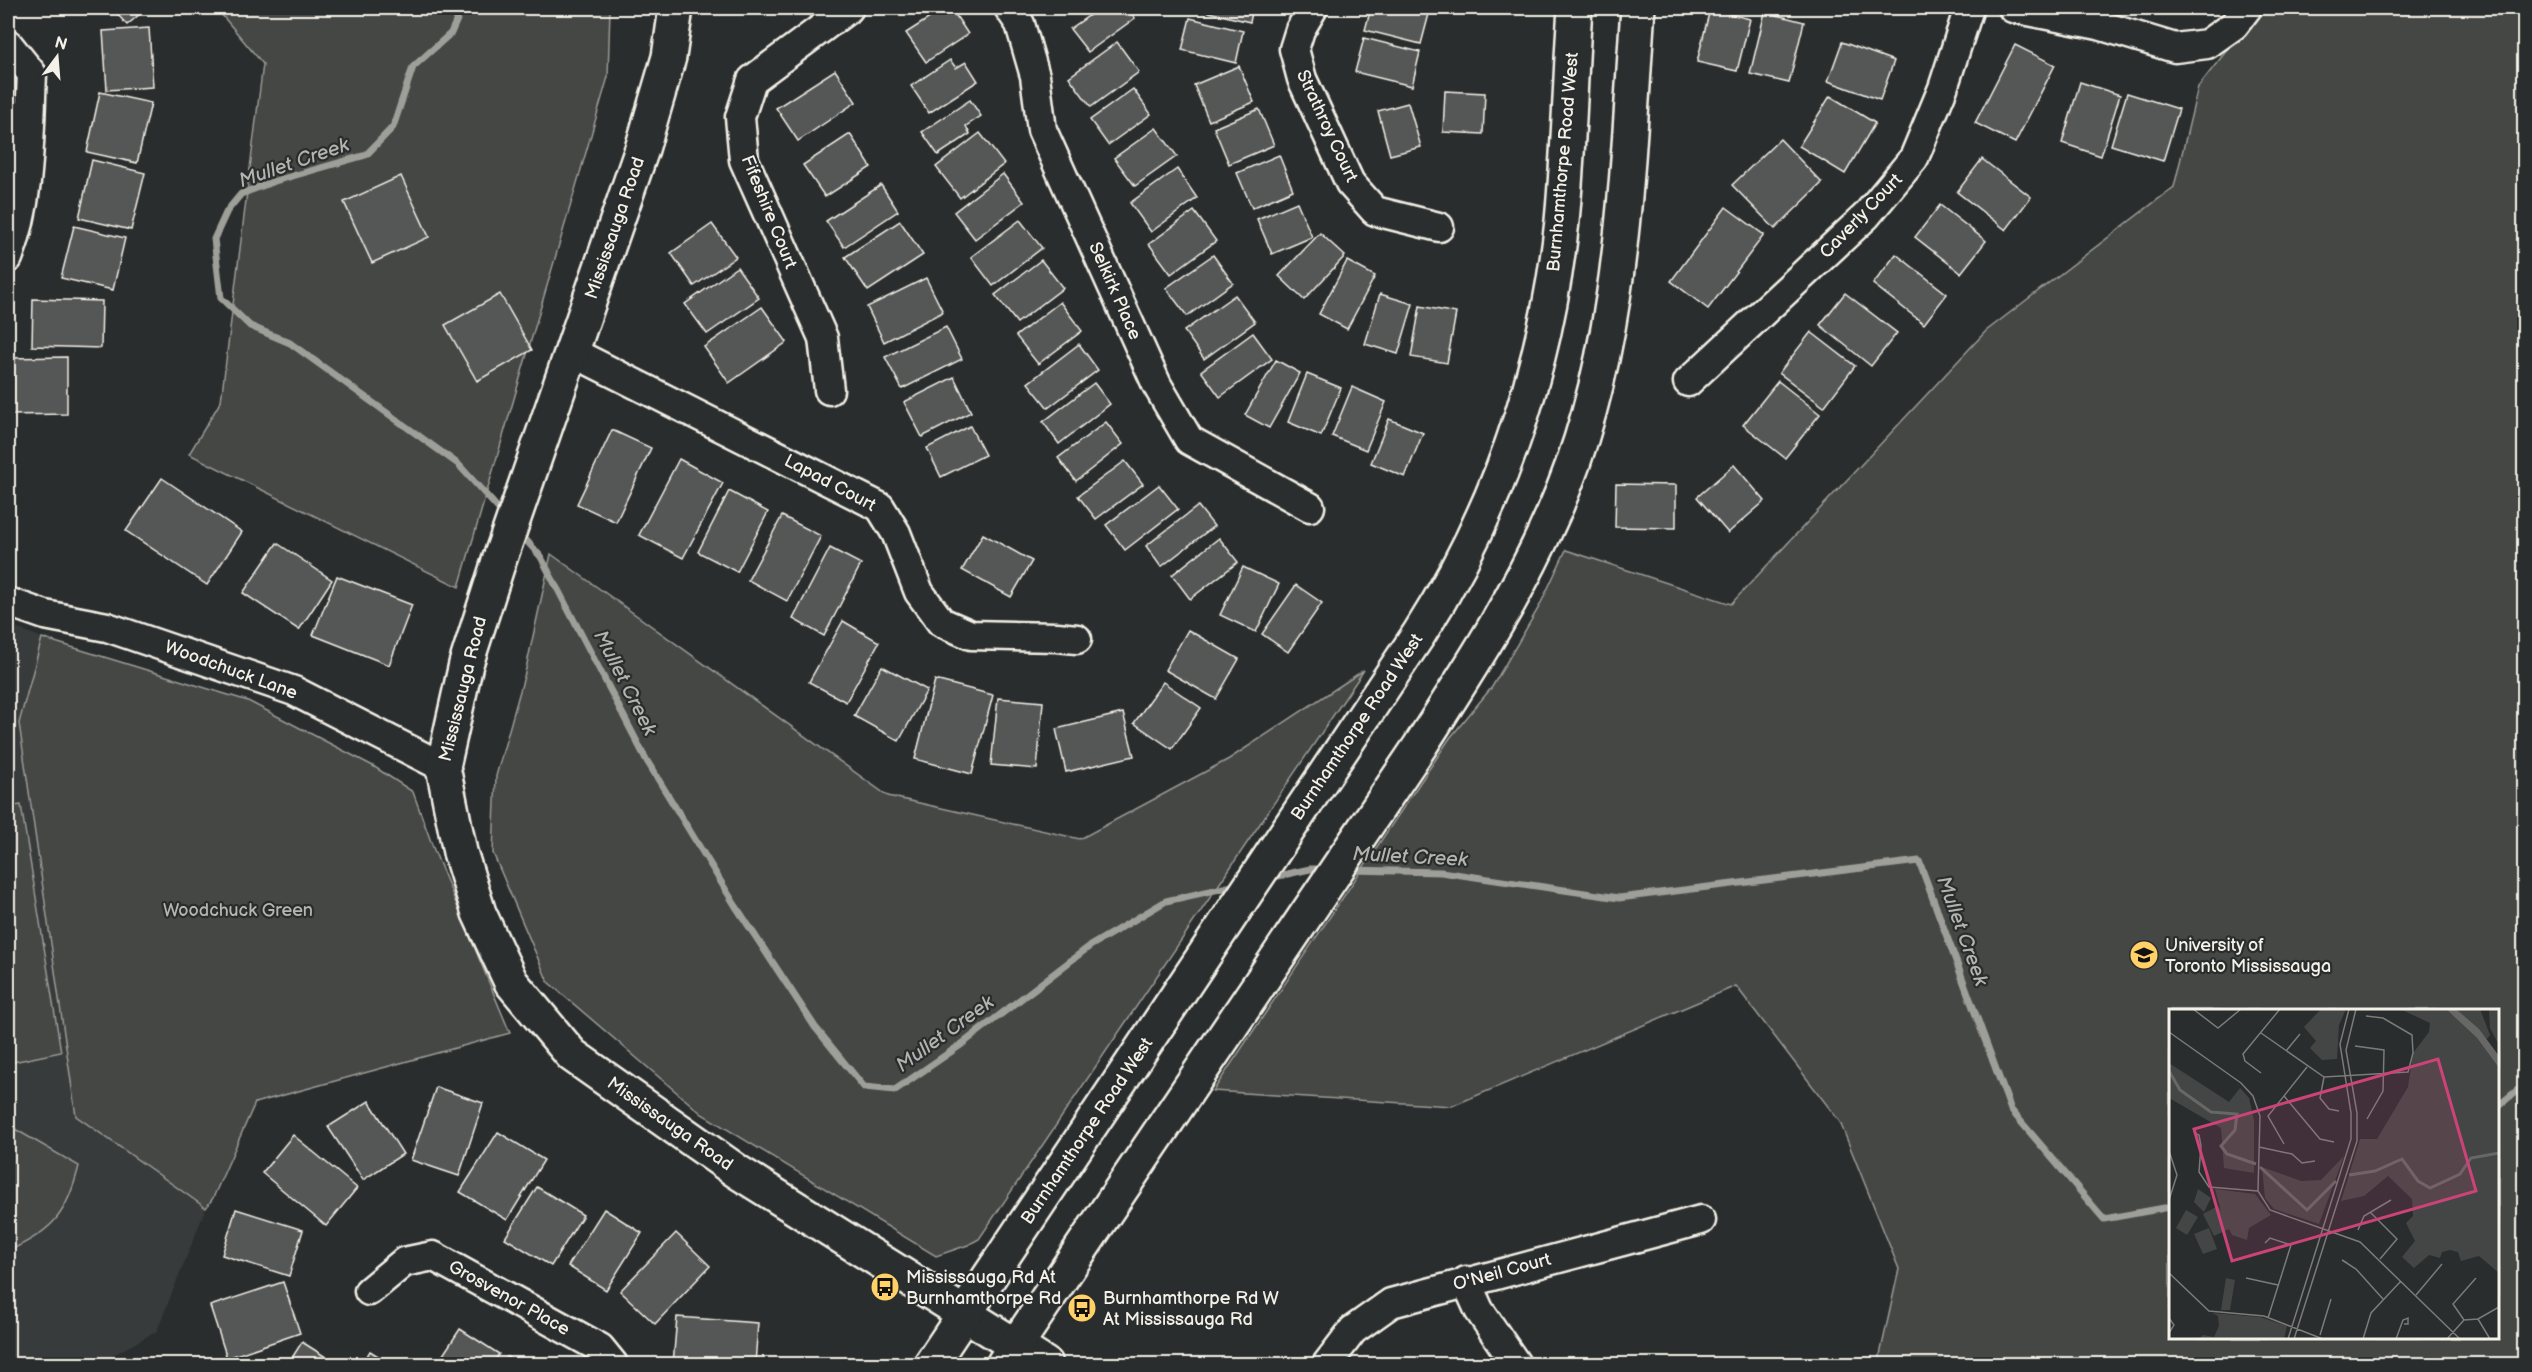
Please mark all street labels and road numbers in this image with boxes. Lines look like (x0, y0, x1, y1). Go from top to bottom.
street label: Burnhamthorpe Road West (1543, 51, 1583, 273)
street label: Strathroy Court (1292, 67, 1362, 186)
street label: Fifeshire Court (737, 152, 801, 272)
street label: Mississauga Road (581, 154, 649, 302)
street label: Caverly Court (1815, 169, 1907, 263)
street label: Selkirk Place (1084, 239, 1146, 343)
street label: Lapad Court (781, 450, 880, 516)
street label: Mississauga Road (435, 614, 491, 764)
street label: Burnhamthorpe Road West (1287, 629, 1428, 824)
street label: Woodchuck Lane (162, 636, 301, 704)
street label: Burnhamthorpe Road West (1017, 1033, 1158, 1228)
street label: Mississauga Road (603, 1073, 737, 1175)
street label: O'Neil Court (1451, 1249, 1554, 1295)
street label: Grosvenor Place (445, 1256, 574, 1340)

